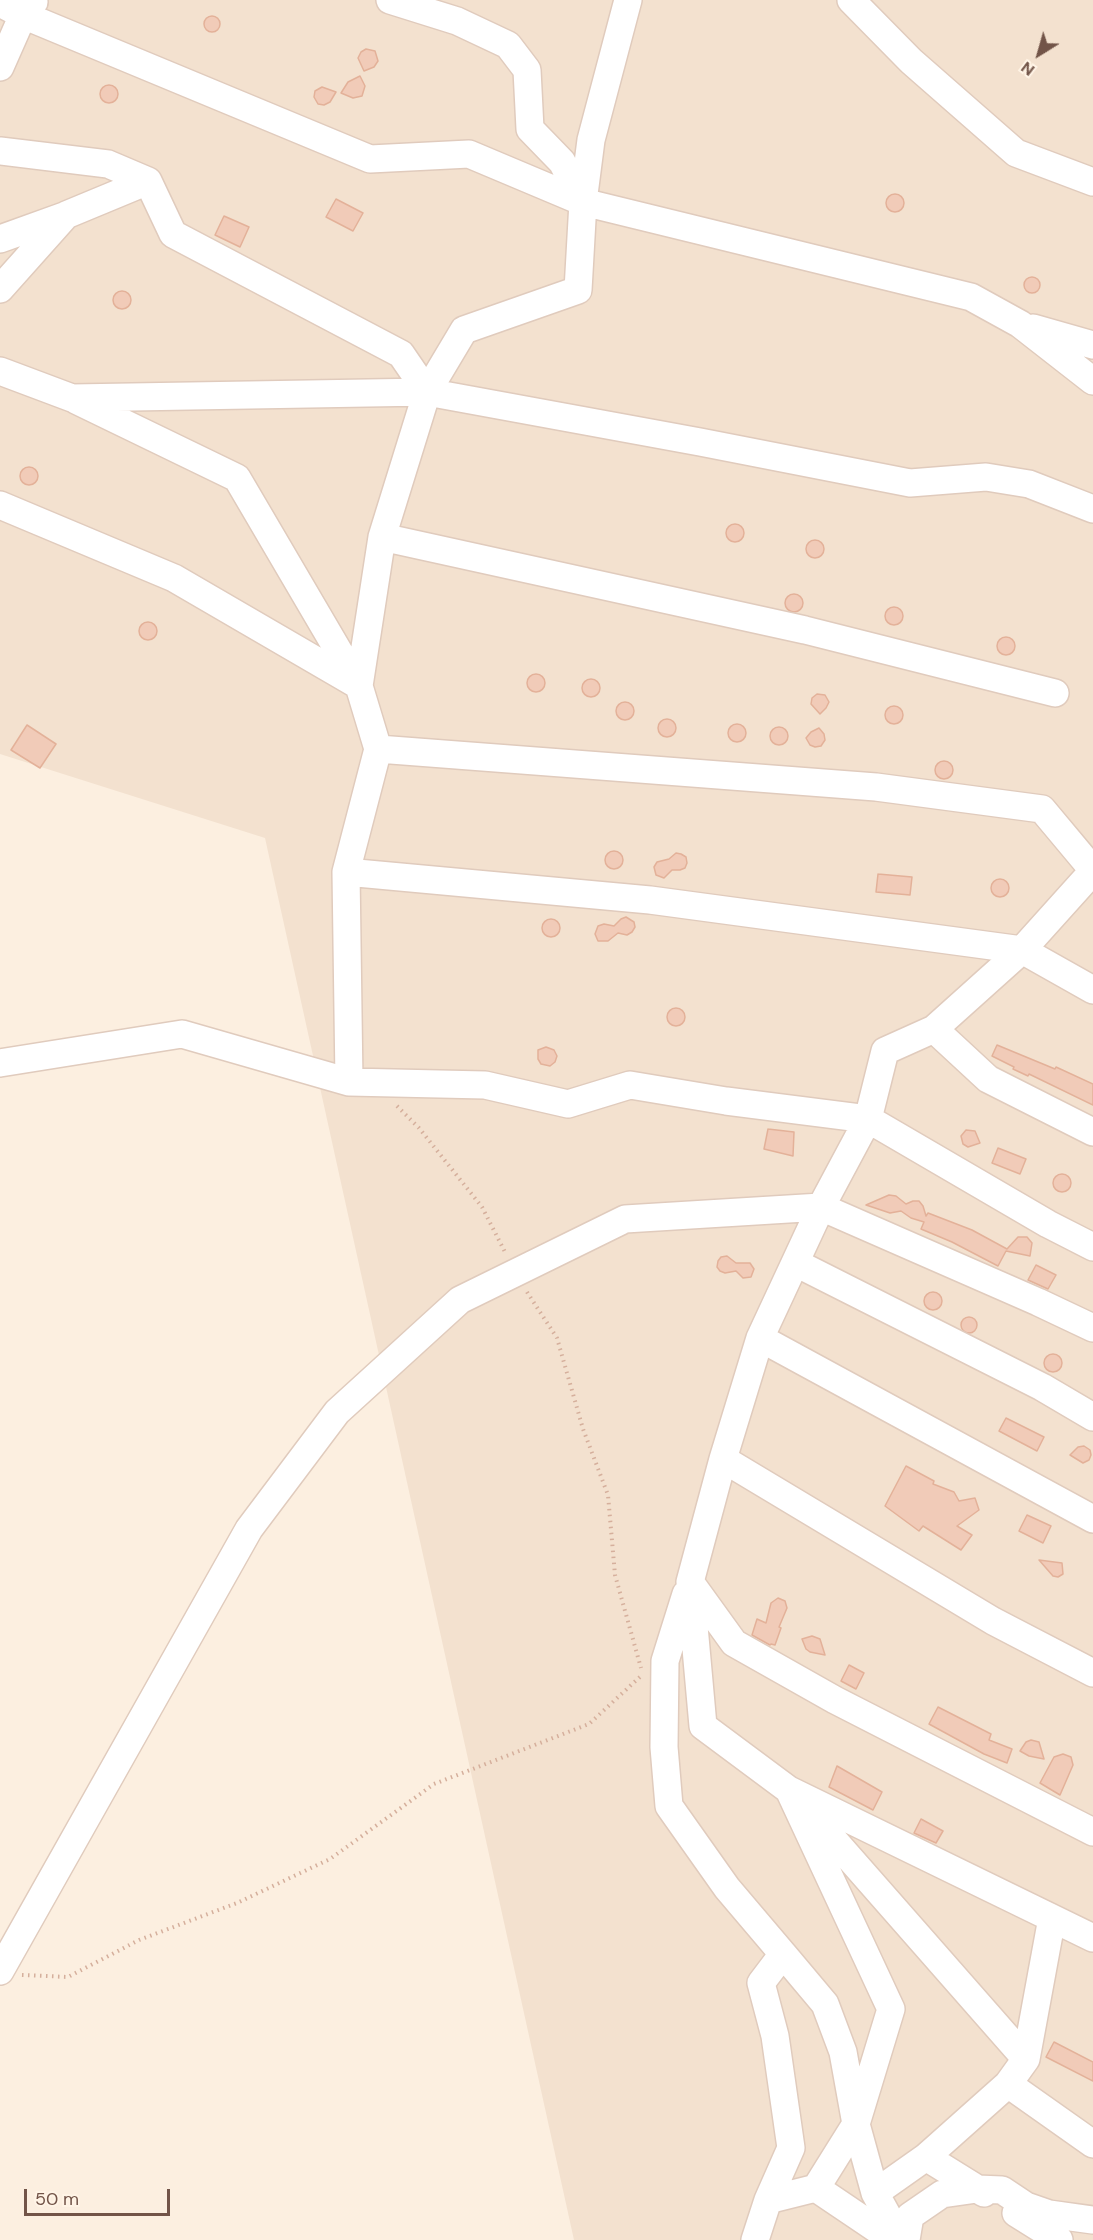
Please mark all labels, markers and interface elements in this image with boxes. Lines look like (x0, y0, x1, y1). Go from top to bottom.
north arrow (1009, 24, 1069, 84)
text: N (1017, 57, 1039, 81)
scale bar (27, 2177, 172, 2215)
text: 50 m (35, 2187, 79, 2211)

